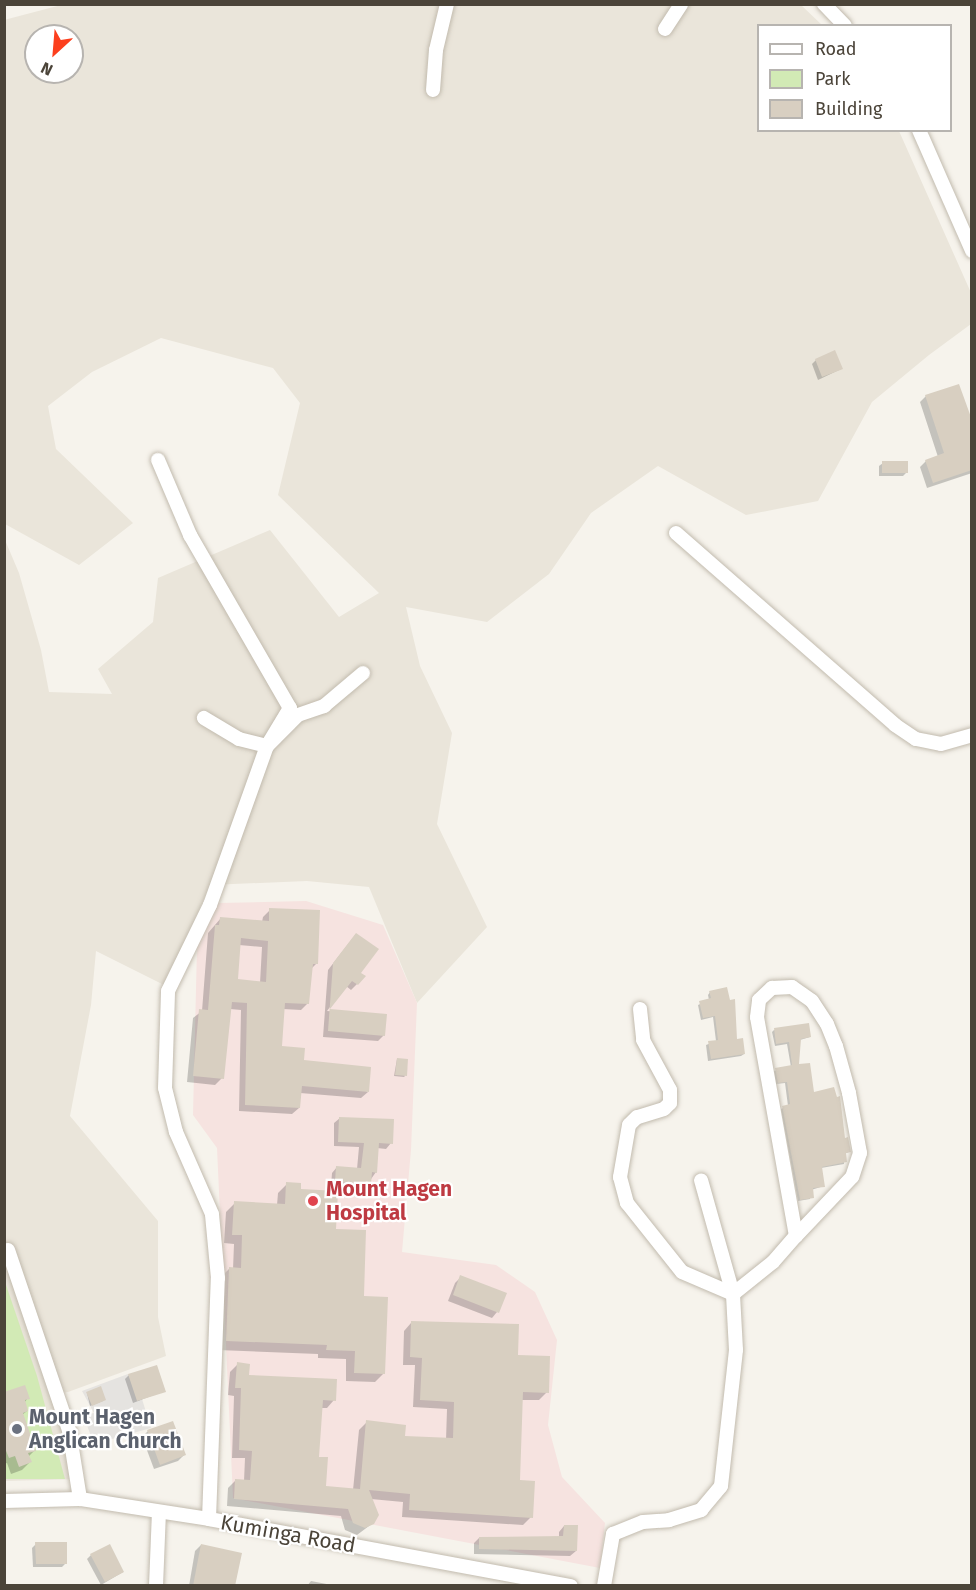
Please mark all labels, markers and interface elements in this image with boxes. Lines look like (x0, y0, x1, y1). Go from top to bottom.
north arrow (24, 24, 84, 84)
legend (757, 24, 952, 132)
text: Road (815, 38, 857, 60)
text: N (38, 58, 56, 80)
text: Park (815, 68, 850, 90)
text: Building (815, 98, 882, 120)
place label: Mount Hagen Hospital (326, 1176, 452, 1226)
marker: Mount Hagen Hospital (304, 1192, 322, 1210)
place label: Mount Hagen Anglican Church (29, 1404, 182, 1454)
marker: Mount Hagen Anglican Church (10, 1422, 24, 1436)
street label: Kuminga Road (219, 1510, 357, 1558)

